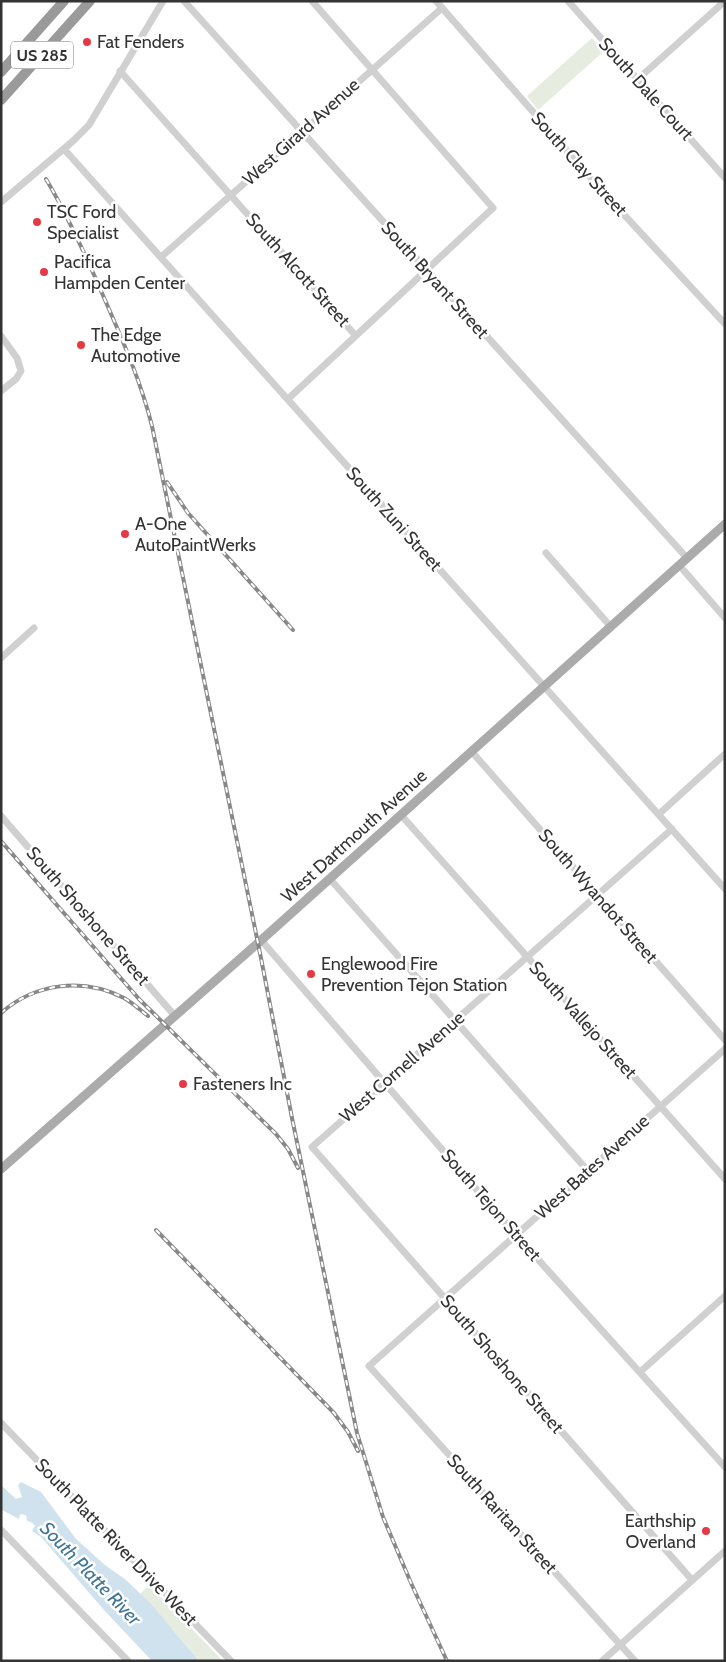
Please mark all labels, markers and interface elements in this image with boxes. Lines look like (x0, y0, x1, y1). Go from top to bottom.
place label: Fat Fenders (97, 31, 184, 53)
street label: South Dale Court (594, 33, 698, 145)
marker: Fat Fenders (81, 36, 93, 48)
road number: US 285 (11, 42, 73, 68)
street label: West Girard Avenue (238, 74, 364, 190)
street label: South Clay Street (526, 107, 632, 221)
place label: TSC Ford Specialist (47, 201, 119, 244)
street label: South Alcott Street (241, 209, 355, 331)
marker: TSC Ford Specialist (31, 216, 43, 228)
street label: South Bryant Street (377, 217, 493, 343)
place label: Pacifica Hampden Center (54, 251, 185, 294)
marker: Pacifica Hampden Center (38, 266, 50, 278)
place label: The Edge Automotive (91, 324, 181, 367)
marker: The Edge Automotive (75, 339, 87, 351)
street label: South Zuni Street (341, 462, 447, 576)
place label: A-One AutoPaintWerks (135, 513, 256, 556)
marker: A-One AutoPaintWerks (119, 528, 131, 540)
street label: West Dartmouth Avenue (277, 765, 431, 907)
street label: South Wyandot Street (534, 824, 662, 968)
street label: South Shoshone Street (22, 842, 154, 990)
place label: Englewood Fire Prevention Tejon Station (321, 953, 507, 996)
street label: South Vallejo Street (525, 957, 641, 1083)
marker: Englewood Fire Prevention Tejon Station (305, 968, 317, 980)
street label: West Cornell Avenue (335, 1007, 469, 1127)
place label: Fasteners Inc (193, 1073, 292, 1095)
marker: Fasteners Inc (177, 1078, 189, 1090)
street label: West Bates Avenue (530, 1110, 654, 1224)
street label: South Tejon Street (436, 1144, 546, 1266)
street label: South Shoshone Street (436, 1290, 568, 1438)
street label: South Raritan Street (442, 1450, 562, 1578)
street label: South Platte River Drive West (31, 1454, 201, 1630)
place label: Earthship Overland (625, 1510, 696, 1553)
water label: South Platte River (36, 1517, 146, 1629)
marker: Earthship Overland (700, 1525, 712, 1537)

